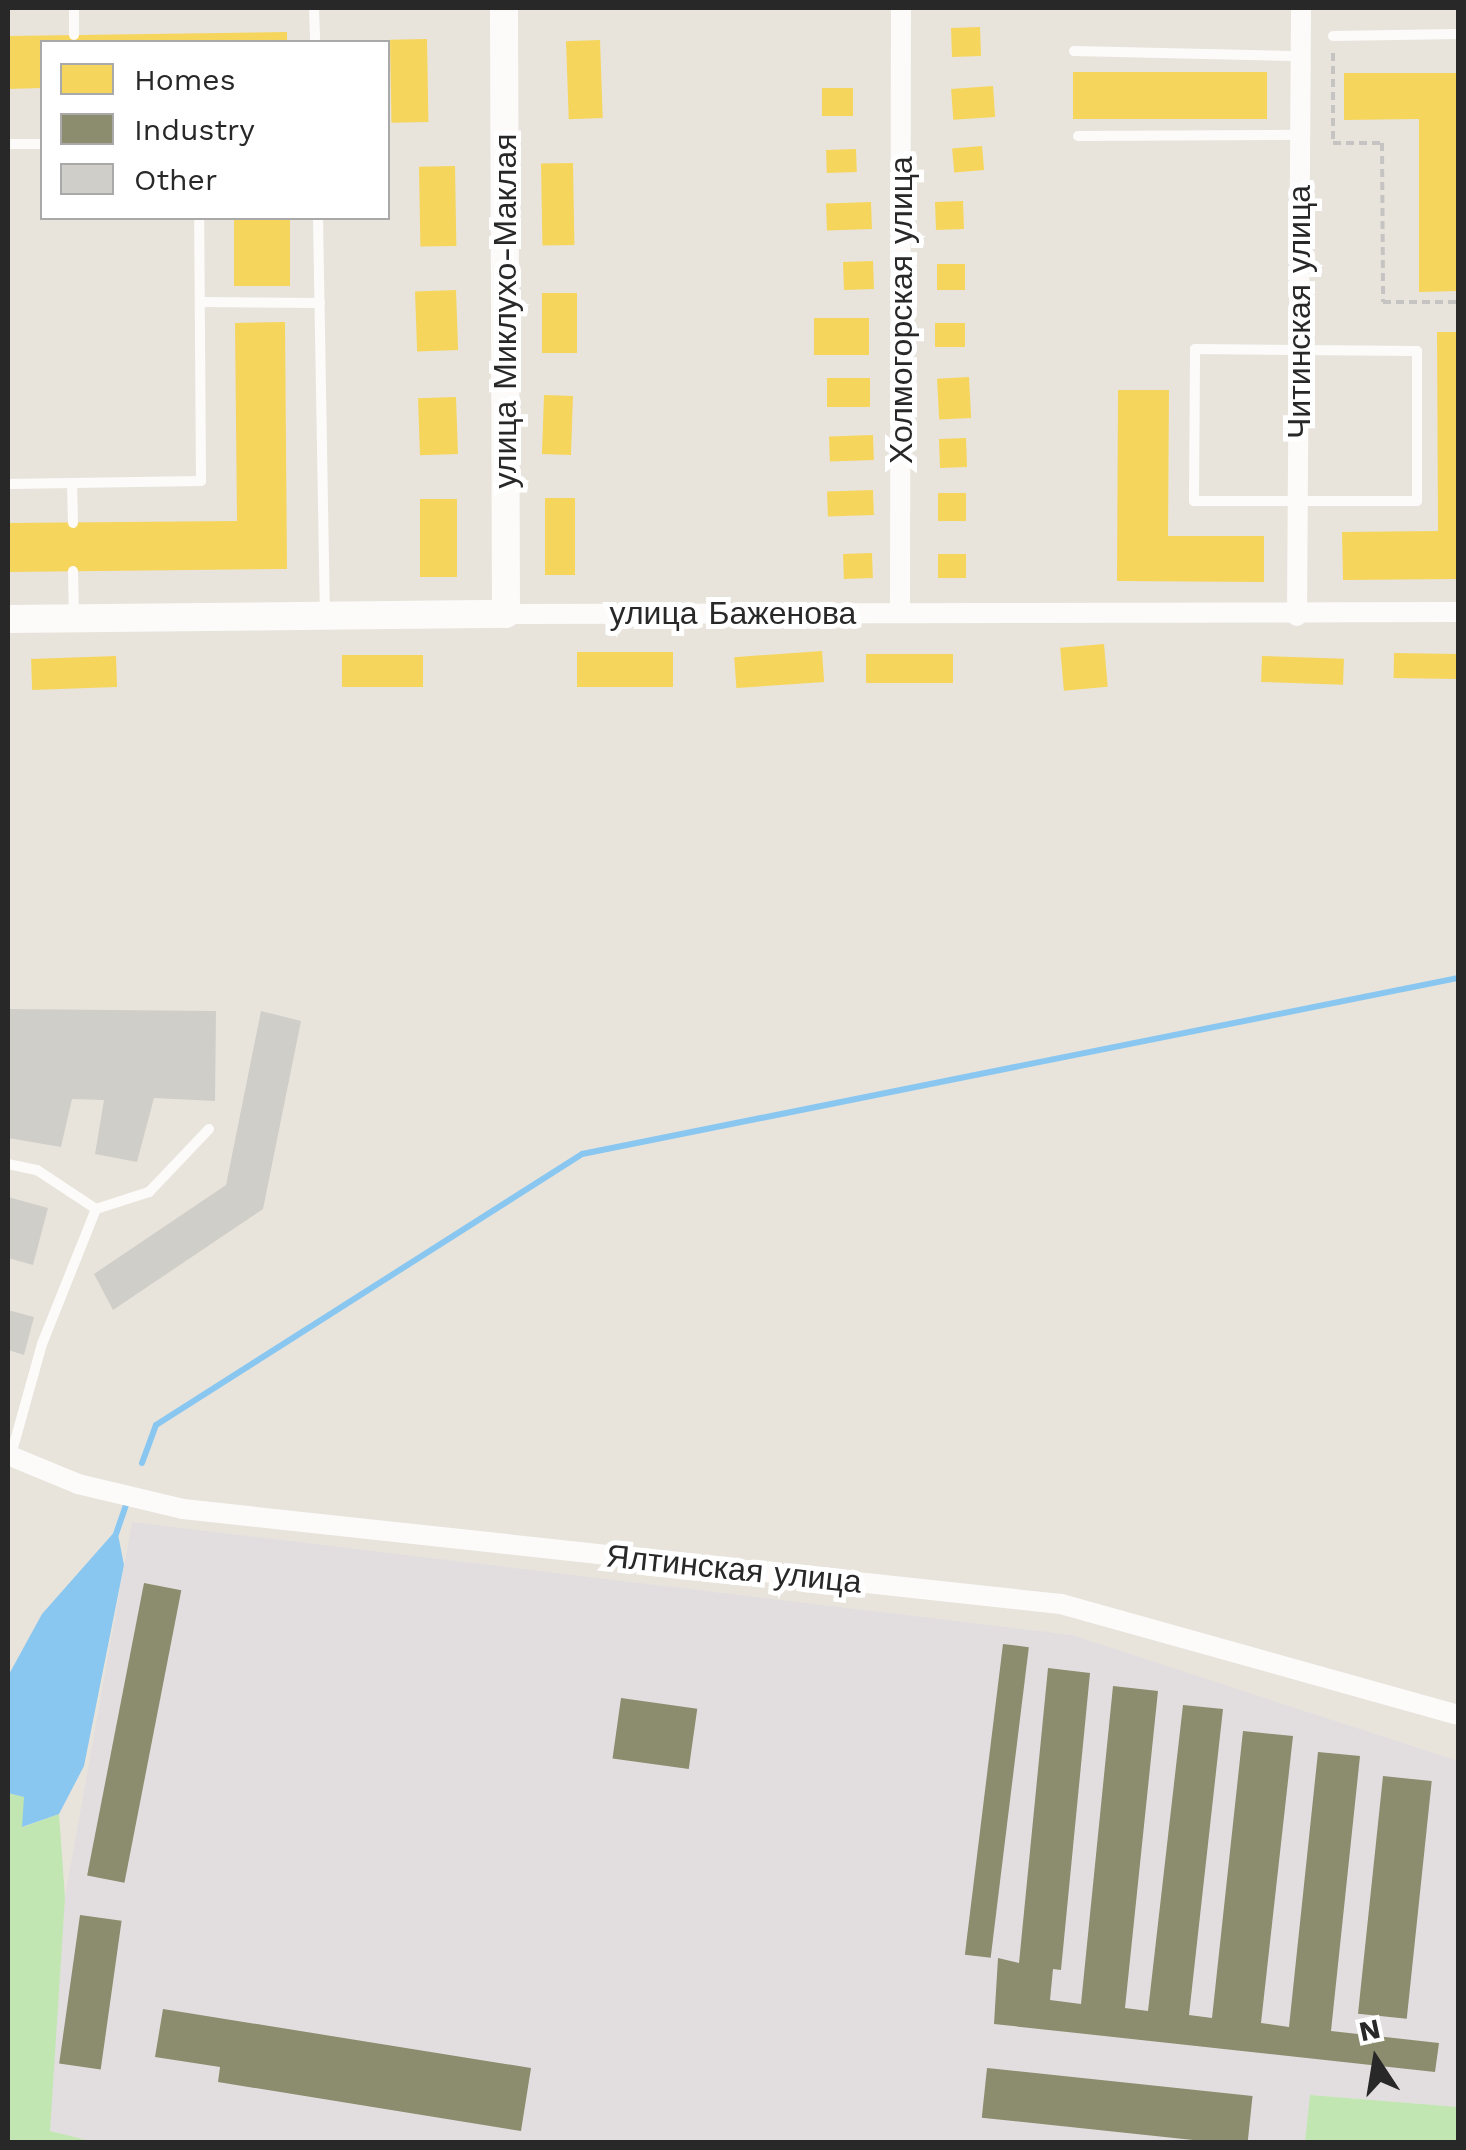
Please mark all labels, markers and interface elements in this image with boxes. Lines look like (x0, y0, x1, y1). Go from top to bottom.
legend (40, 40, 390, 220)
text: Homes (134, 62, 236, 97)
text: Industry (134, 112, 255, 147)
street label: улица Миклухо-Маклая (486, 133, 524, 489)
street label: Холмогорская улица (882, 156, 920, 464)
text: Other (134, 162, 217, 197)
street label: Читинская улица (1280, 185, 1318, 439)
street label: улица Баженова (610, 594, 856, 632)
street label: Ялтинская улица (604, 1536, 864, 1602)
north arrow (1326, 2010, 1426, 2110)
text: N (1356, 2012, 1383, 2048)

